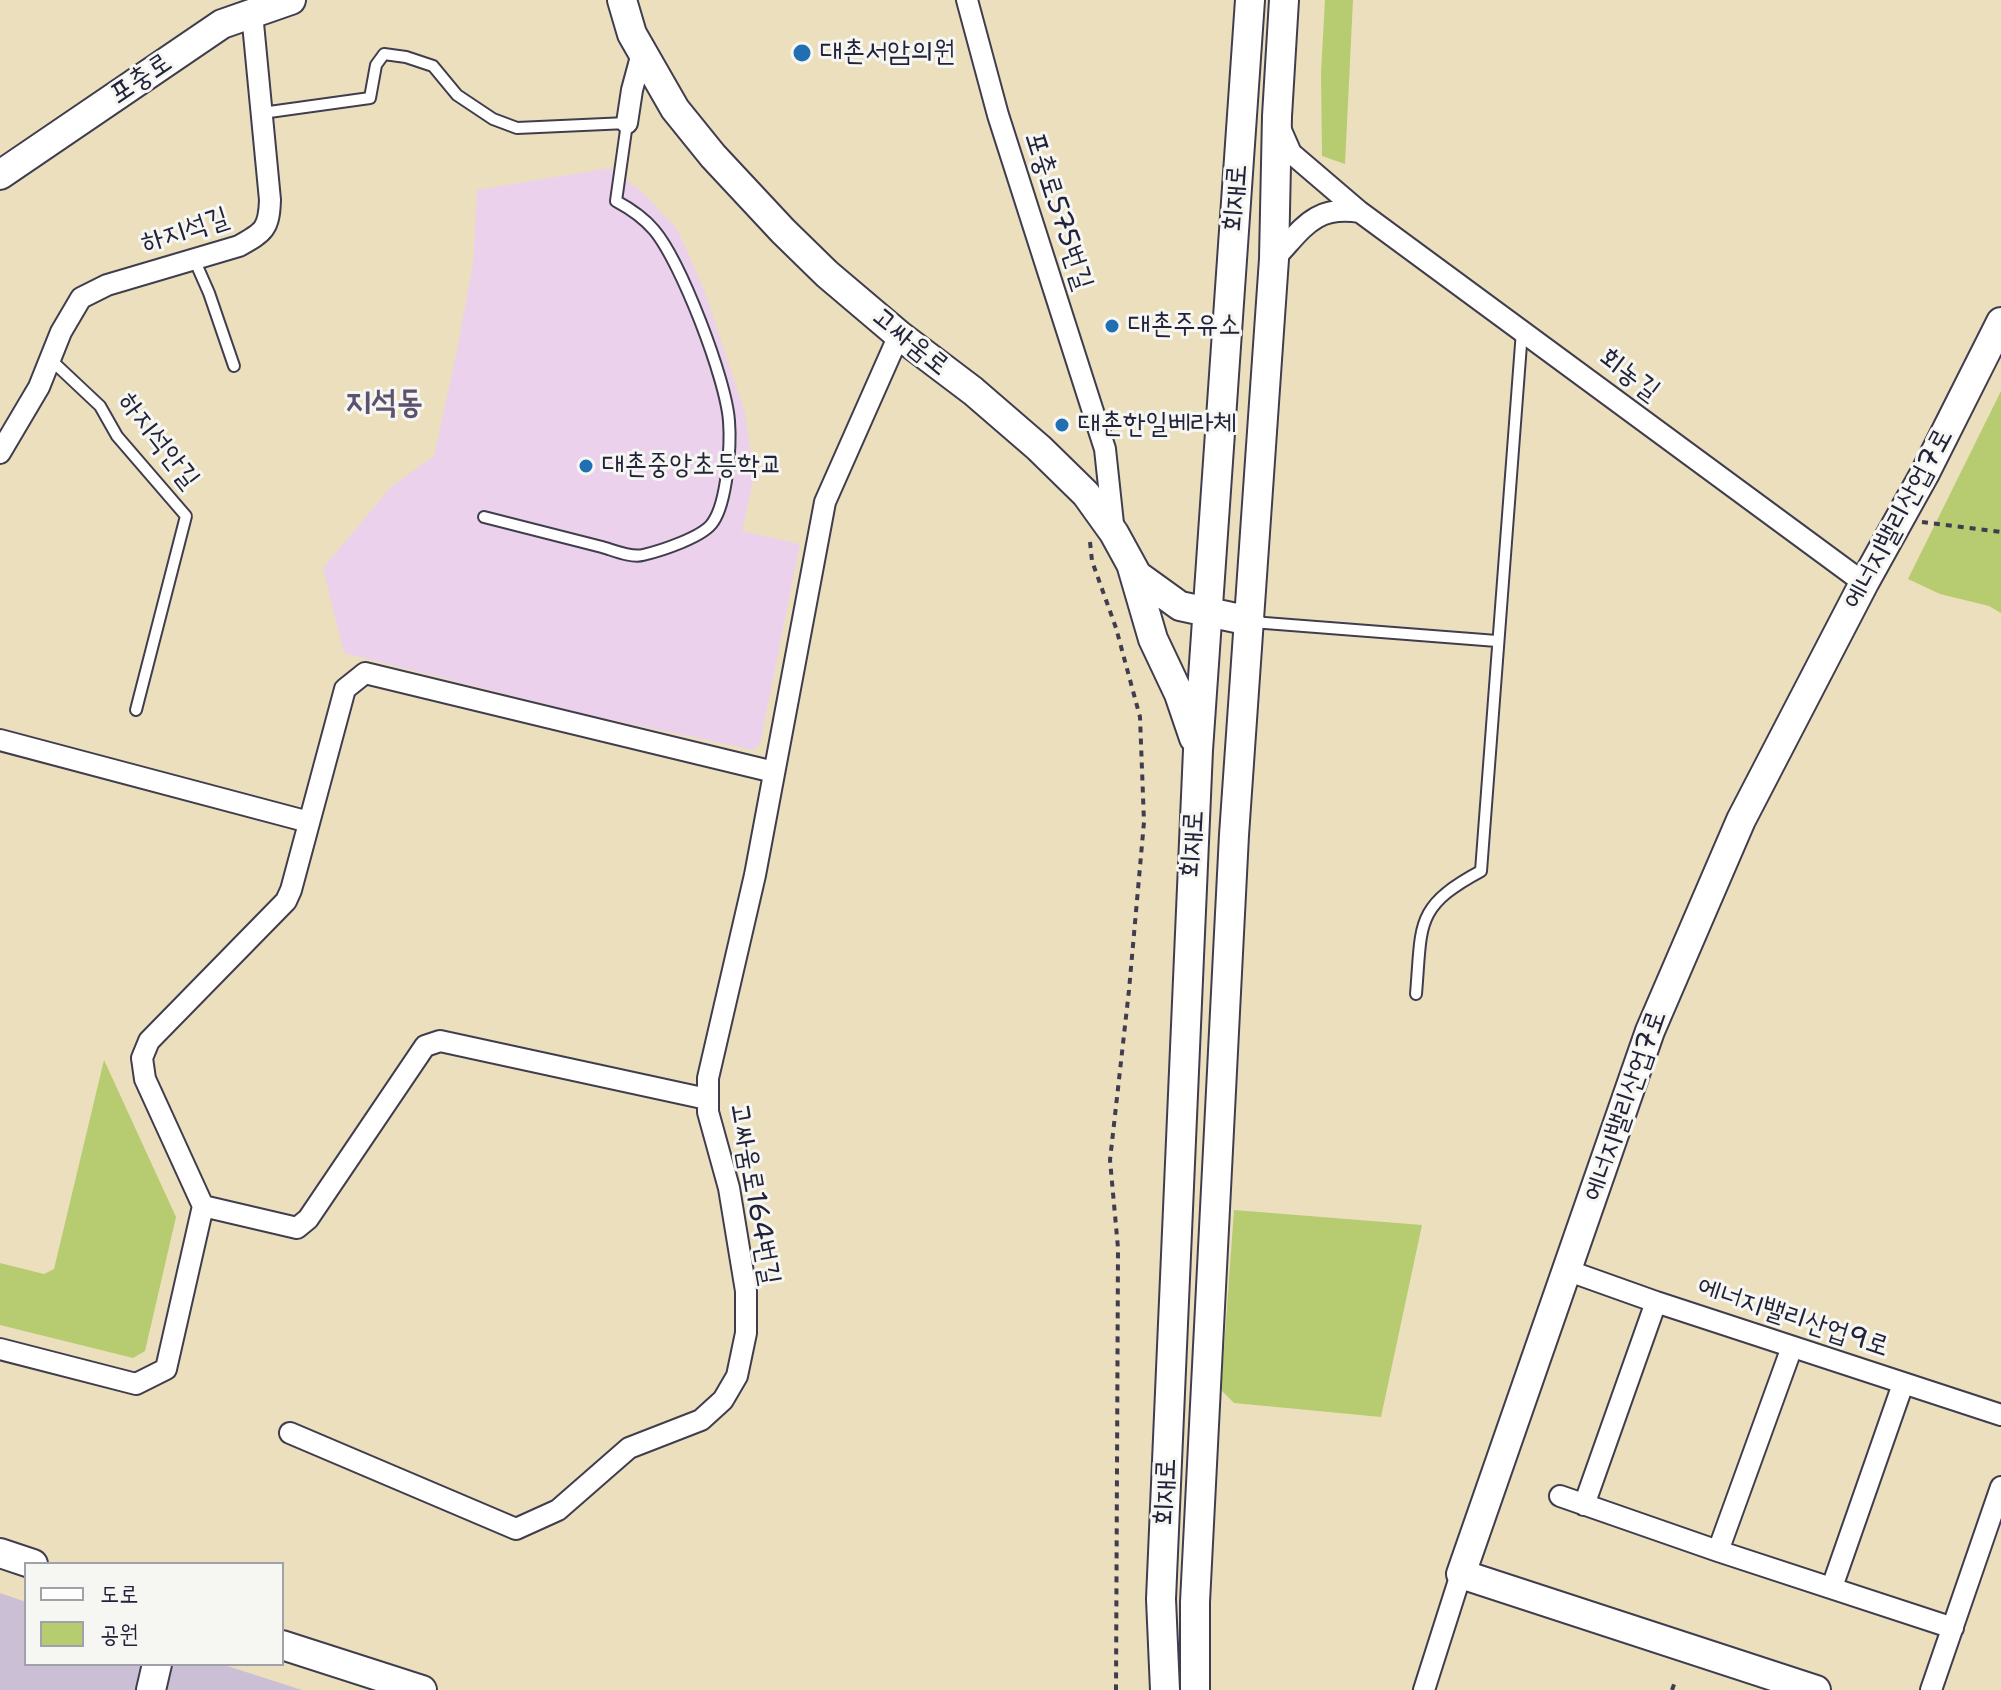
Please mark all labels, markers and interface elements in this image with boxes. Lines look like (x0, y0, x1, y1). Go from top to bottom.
place label: 대촌서암의원 (820, 36, 955, 70)
marker: 대촌서암의원 (791, 42, 813, 64)
street label: 포충로 (104, 46, 178, 112)
street label: 포충로575번길 (1017, 128, 1099, 294)
street label: 회재로 (1217, 163, 1255, 233)
street label: 하지석길 (137, 201, 233, 261)
street label: 고싸움로 (864, 301, 956, 383)
place label: 대촌주유소 (1128, 309, 1241, 343)
marker: 대촌주유소 (1103, 317, 1121, 335)
street label: 회농길 (1592, 341, 1666, 409)
district label: 지석동 (345, 385, 423, 423)
street label: 하지석안길 (110, 386, 206, 496)
place label: 대촌한일베라체 (1078, 408, 1236, 442)
marker: 대촌한일베라체 (1053, 416, 1071, 434)
street label: 에너지밸리산업7로 (1837, 423, 1961, 615)
place label: 대촌중앙초등학교 (602, 449, 782, 483)
marker: 대촌중앙초등학교 (577, 457, 595, 475)
street label: 회재로 (1174, 809, 1212, 879)
street label: 에너지밸리산업7로 (1578, 1006, 1674, 1206)
street label: 고싸움로164번길 (721, 1100, 787, 1288)
street label: 에너지밸리산업9로 (1693, 1271, 1893, 1365)
street label: 회재로 (1148, 1458, 1184, 1526)
legend (24, 1562, 284, 1666)
text: 도로 (100, 1578, 139, 1610)
text: 공원 (100, 1618, 139, 1650)

